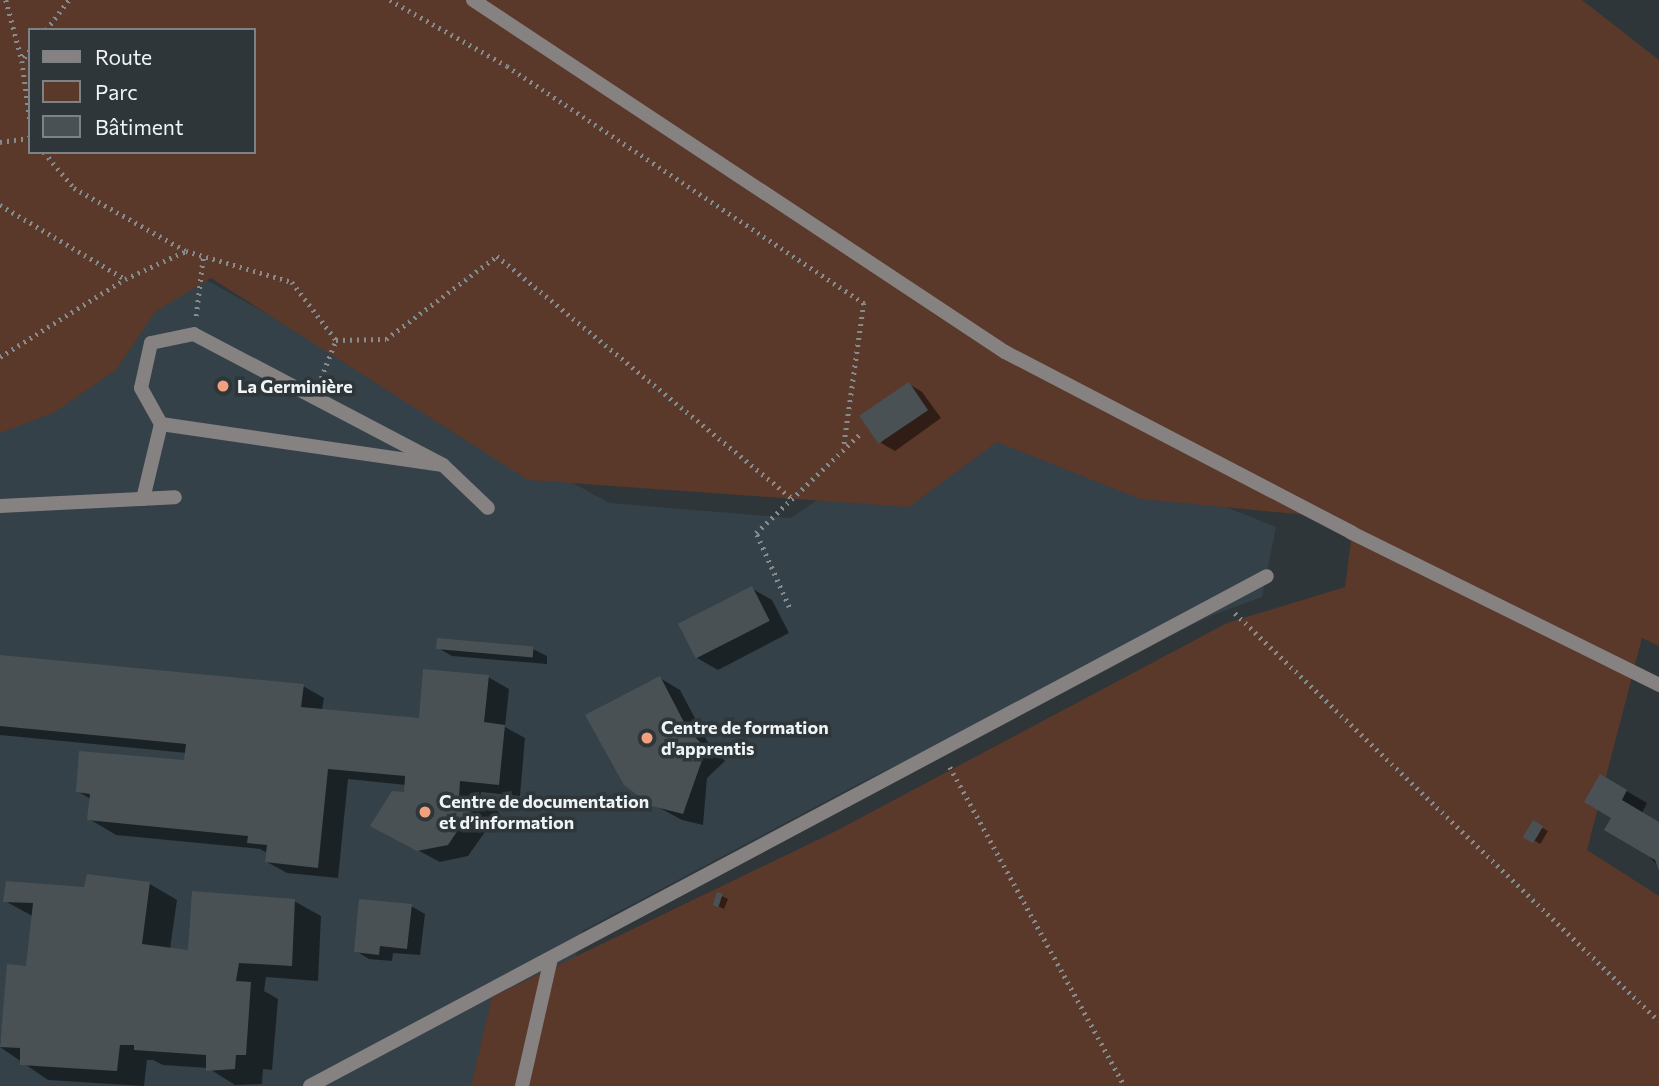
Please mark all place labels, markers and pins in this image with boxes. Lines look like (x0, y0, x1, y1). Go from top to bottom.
place label: La Germinière (237, 375, 353, 397)
marker: La Germinière (215, 378, 231, 394)
place label: Centre de formation d'apprentis (661, 717, 829, 760)
marker: Centre de formation d'apprentis (639, 730, 655, 746)
place label: Centre de documentation et d’information (439, 791, 649, 834)
marker: Centre de documentation et d’information (417, 804, 433, 820)

